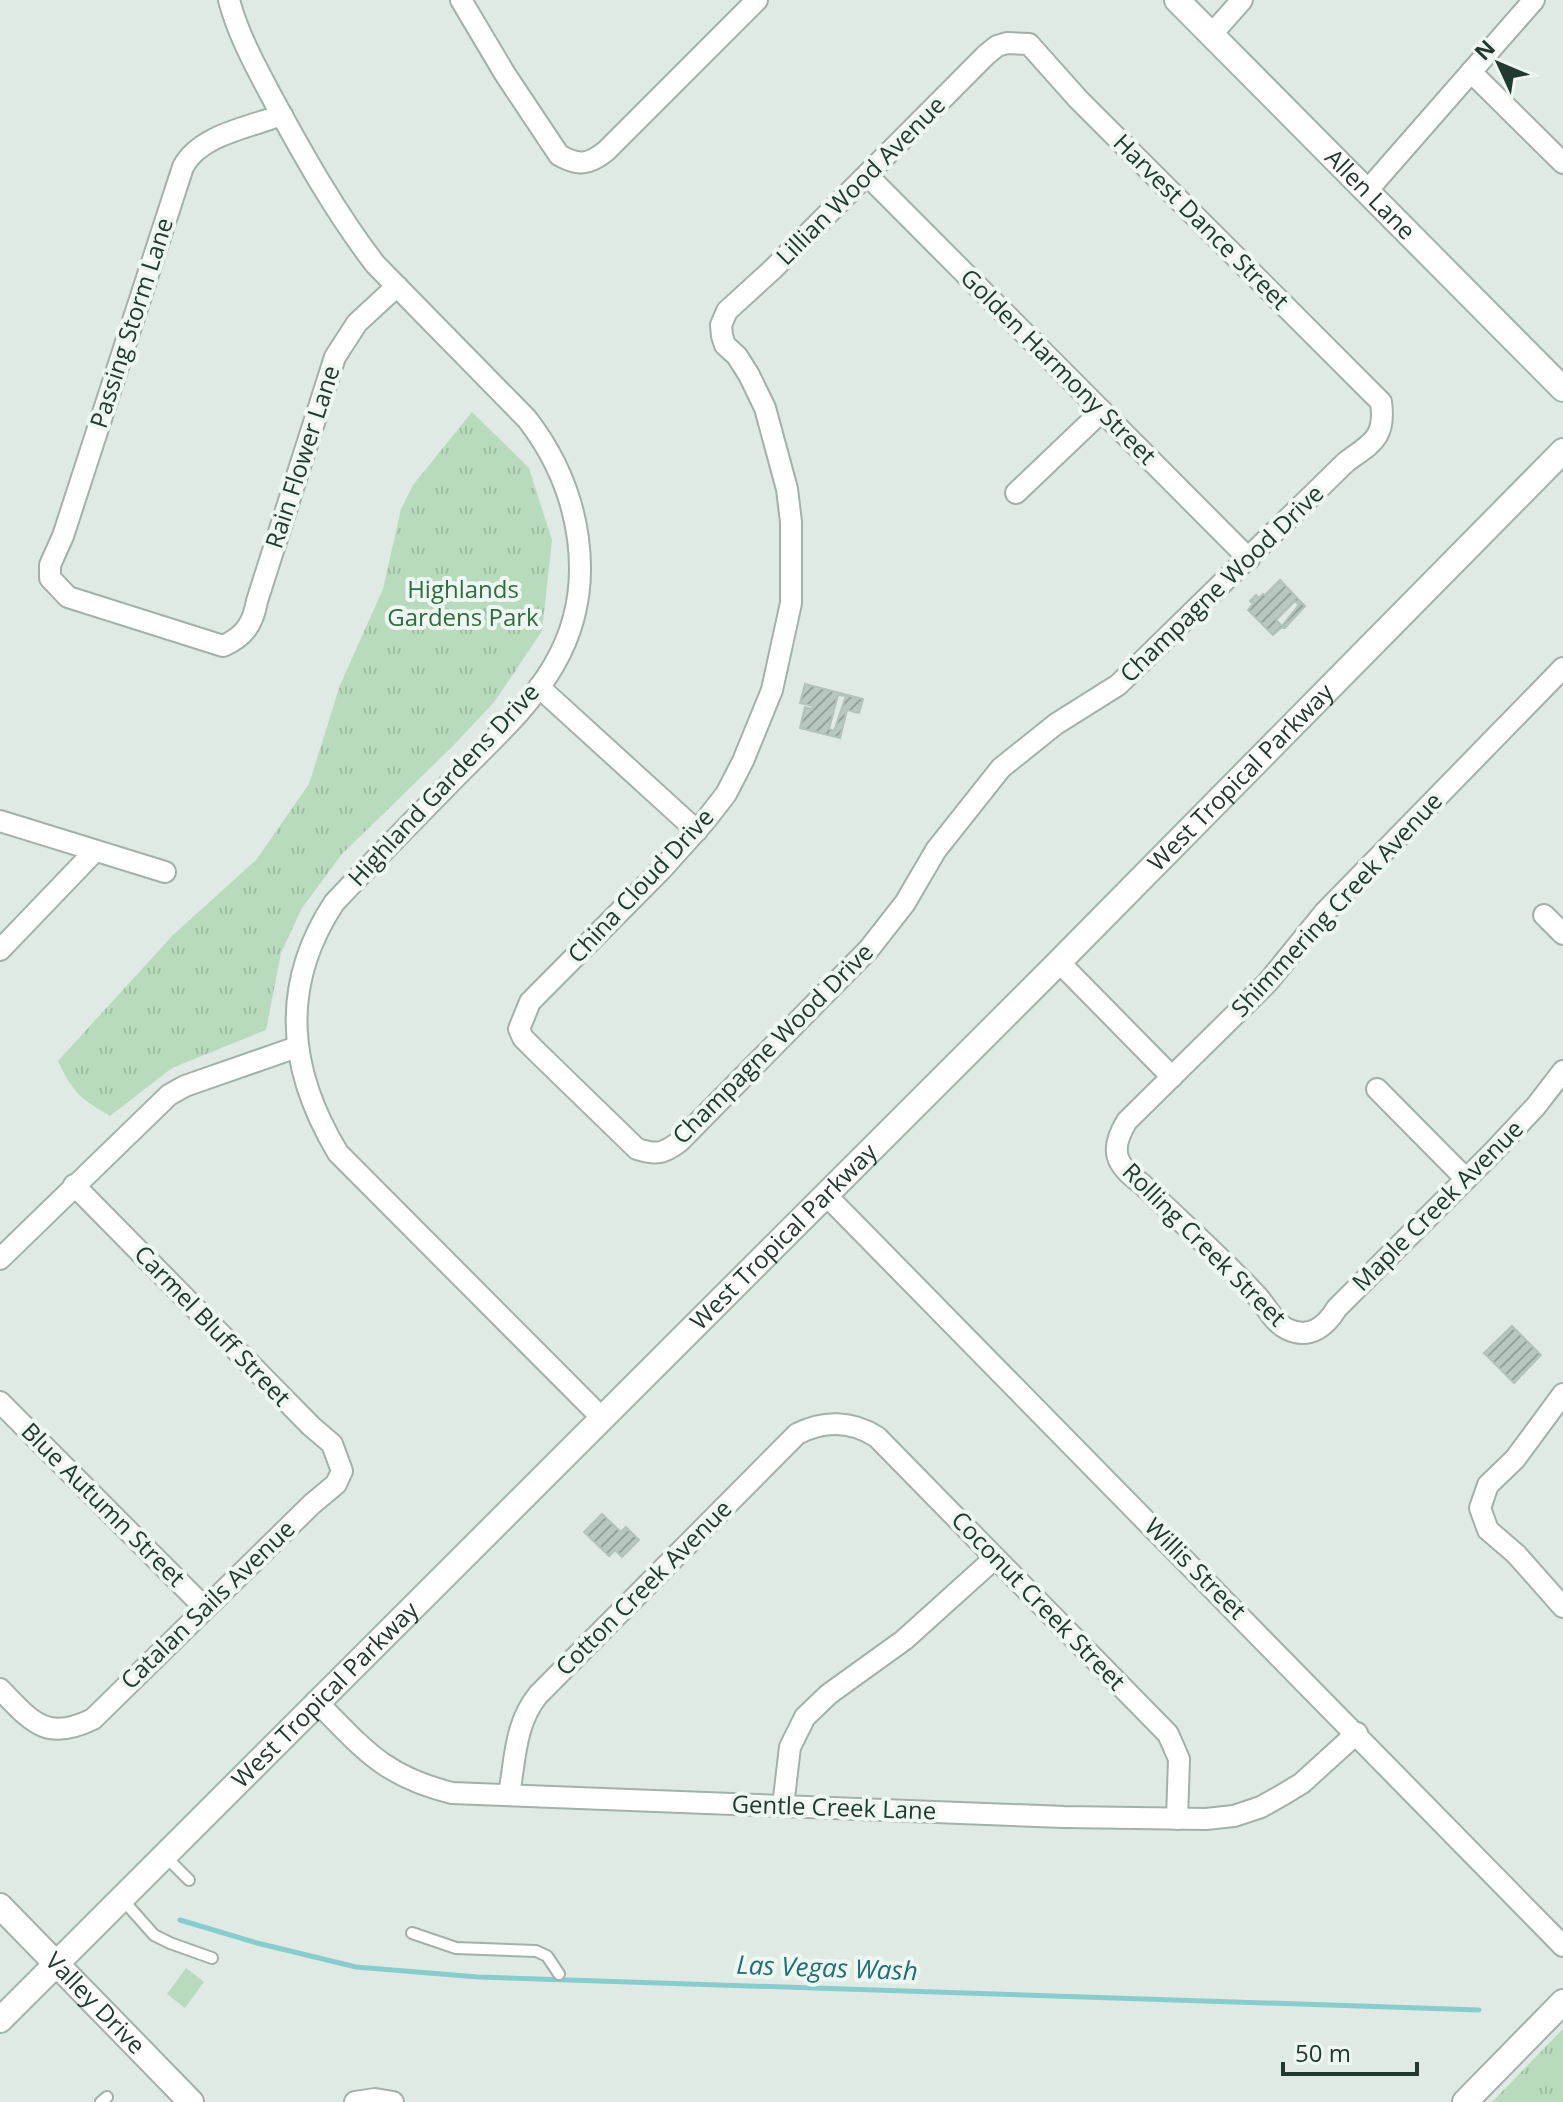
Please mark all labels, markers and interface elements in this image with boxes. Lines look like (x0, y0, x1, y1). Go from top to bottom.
north arrow (1459, 24, 1539, 104)
text: N (1467, 33, 1501, 66)
street label: Lillian Wood Avenue (768, 88, 952, 272)
street label: Harvest Dance Street (1107, 126, 1297, 316)
street label: Allen Lane (1319, 141, 1424, 246)
street label: Passing Storm Lane (81, 213, 180, 432)
street label: Golden Harmony Street (954, 261, 1164, 471)
street label: Rain Flower Lane (256, 361, 347, 552)
street label: Champagne Wood Drive (1112, 477, 1330, 689)
park label: Highlands Gardens Park (387, 572, 539, 633)
street label: Highland Gardens Drive (340, 675, 546, 893)
street label: West Tropical Parkway (1140, 675, 1341, 878)
street label: Shimmering Creek Avenue (1223, 784, 1449, 1023)
street label: China Cloud Drive (560, 801, 720, 969)
street label: Champagne Wood Drive (664, 935, 880, 1151)
street label: Maple Creek Avenue (1344, 1112, 1530, 1298)
street label: West Tropical Parkway (682, 1135, 884, 1336)
street label: Rolling Creek Street (1116, 1155, 1294, 1333)
street label: Carmel Bluff Street (128, 1237, 299, 1413)
street label: Blue Autumn Street (15, 1415, 193, 1593)
street label: Cotton Creek Avenue (548, 1492, 738, 1682)
street label: Coconut Creek Street (945, 1503, 1133, 1697)
street label: Willis Street (1138, 1510, 1254, 1626)
street label: Catalan Sails Avenue (113, 1512, 301, 1696)
street label: West Tropical Parkway (224, 1593, 426, 1794)
street label: Gentle Creek Lane (731, 1786, 937, 1827)
street label: Valley Drive (39, 1944, 153, 2061)
water label: Las Vegas Wash (736, 1946, 918, 1988)
scale bar (1283, 2026, 1417, 2076)
text: 50 m (1295, 2036, 1351, 2069)

